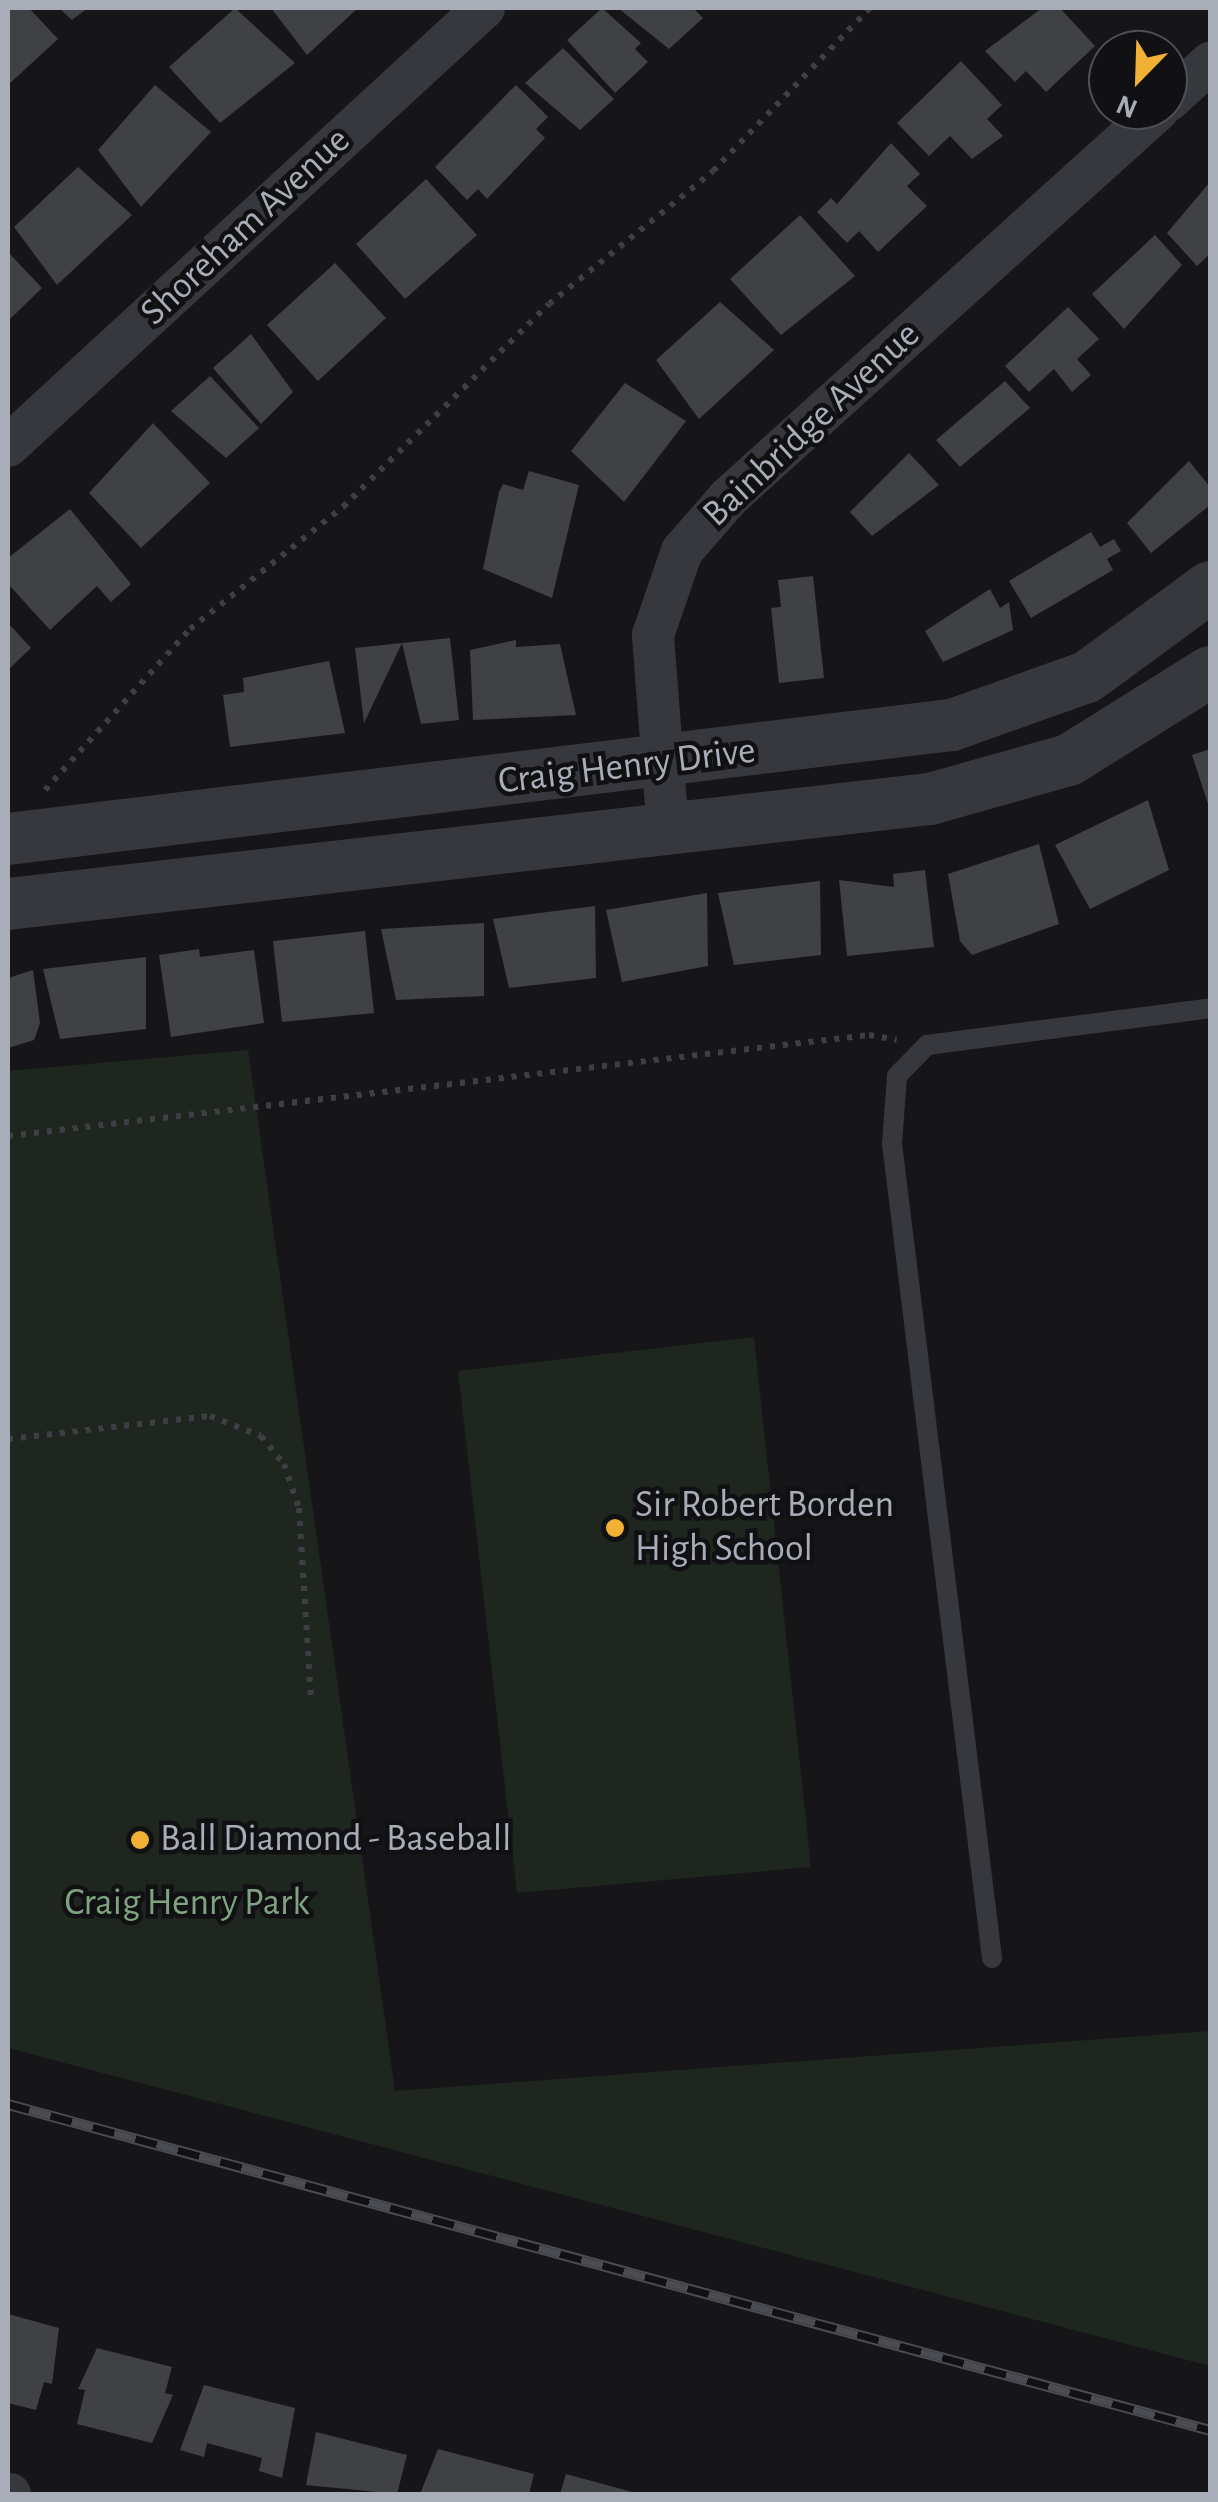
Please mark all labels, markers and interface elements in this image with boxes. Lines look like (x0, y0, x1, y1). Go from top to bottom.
north arrow (1088, 30, 1188, 130)
text: N (1113, 89, 1141, 122)
street label: Shoreham Avenue (132, 118, 360, 336)
street label: Bainbridge Avenue (694, 313, 930, 537)
street label: Craig Henry Drive (496, 729, 758, 805)
place label: Sir Robert Borden High School (635, 1483, 894, 1572)
marker: Sir Robert Borden High School (604, 1517, 626, 1539)
place label: Ball Diamond - Baseball (160, 1817, 511, 1863)
marker: Ball Diamond - Baseball (129, 1829, 151, 1851)
park label: Craig Henry Park (64, 1881, 310, 1927)

